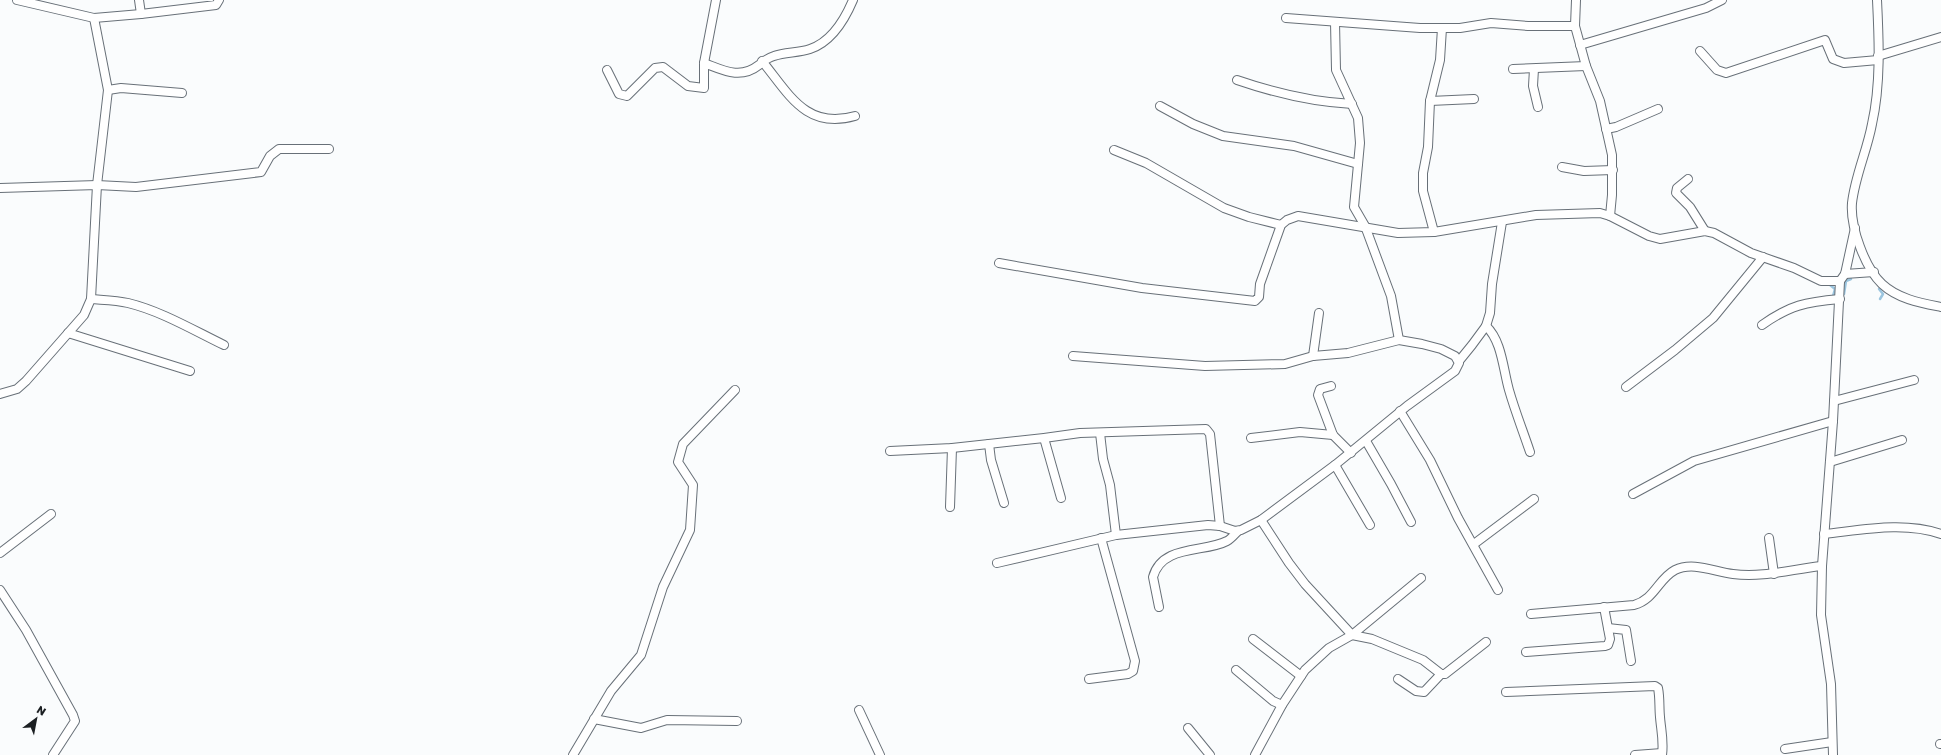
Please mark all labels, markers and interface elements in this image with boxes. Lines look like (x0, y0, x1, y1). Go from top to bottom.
north arrow (16, 699, 56, 739)
text: N (35, 702, 49, 718)

